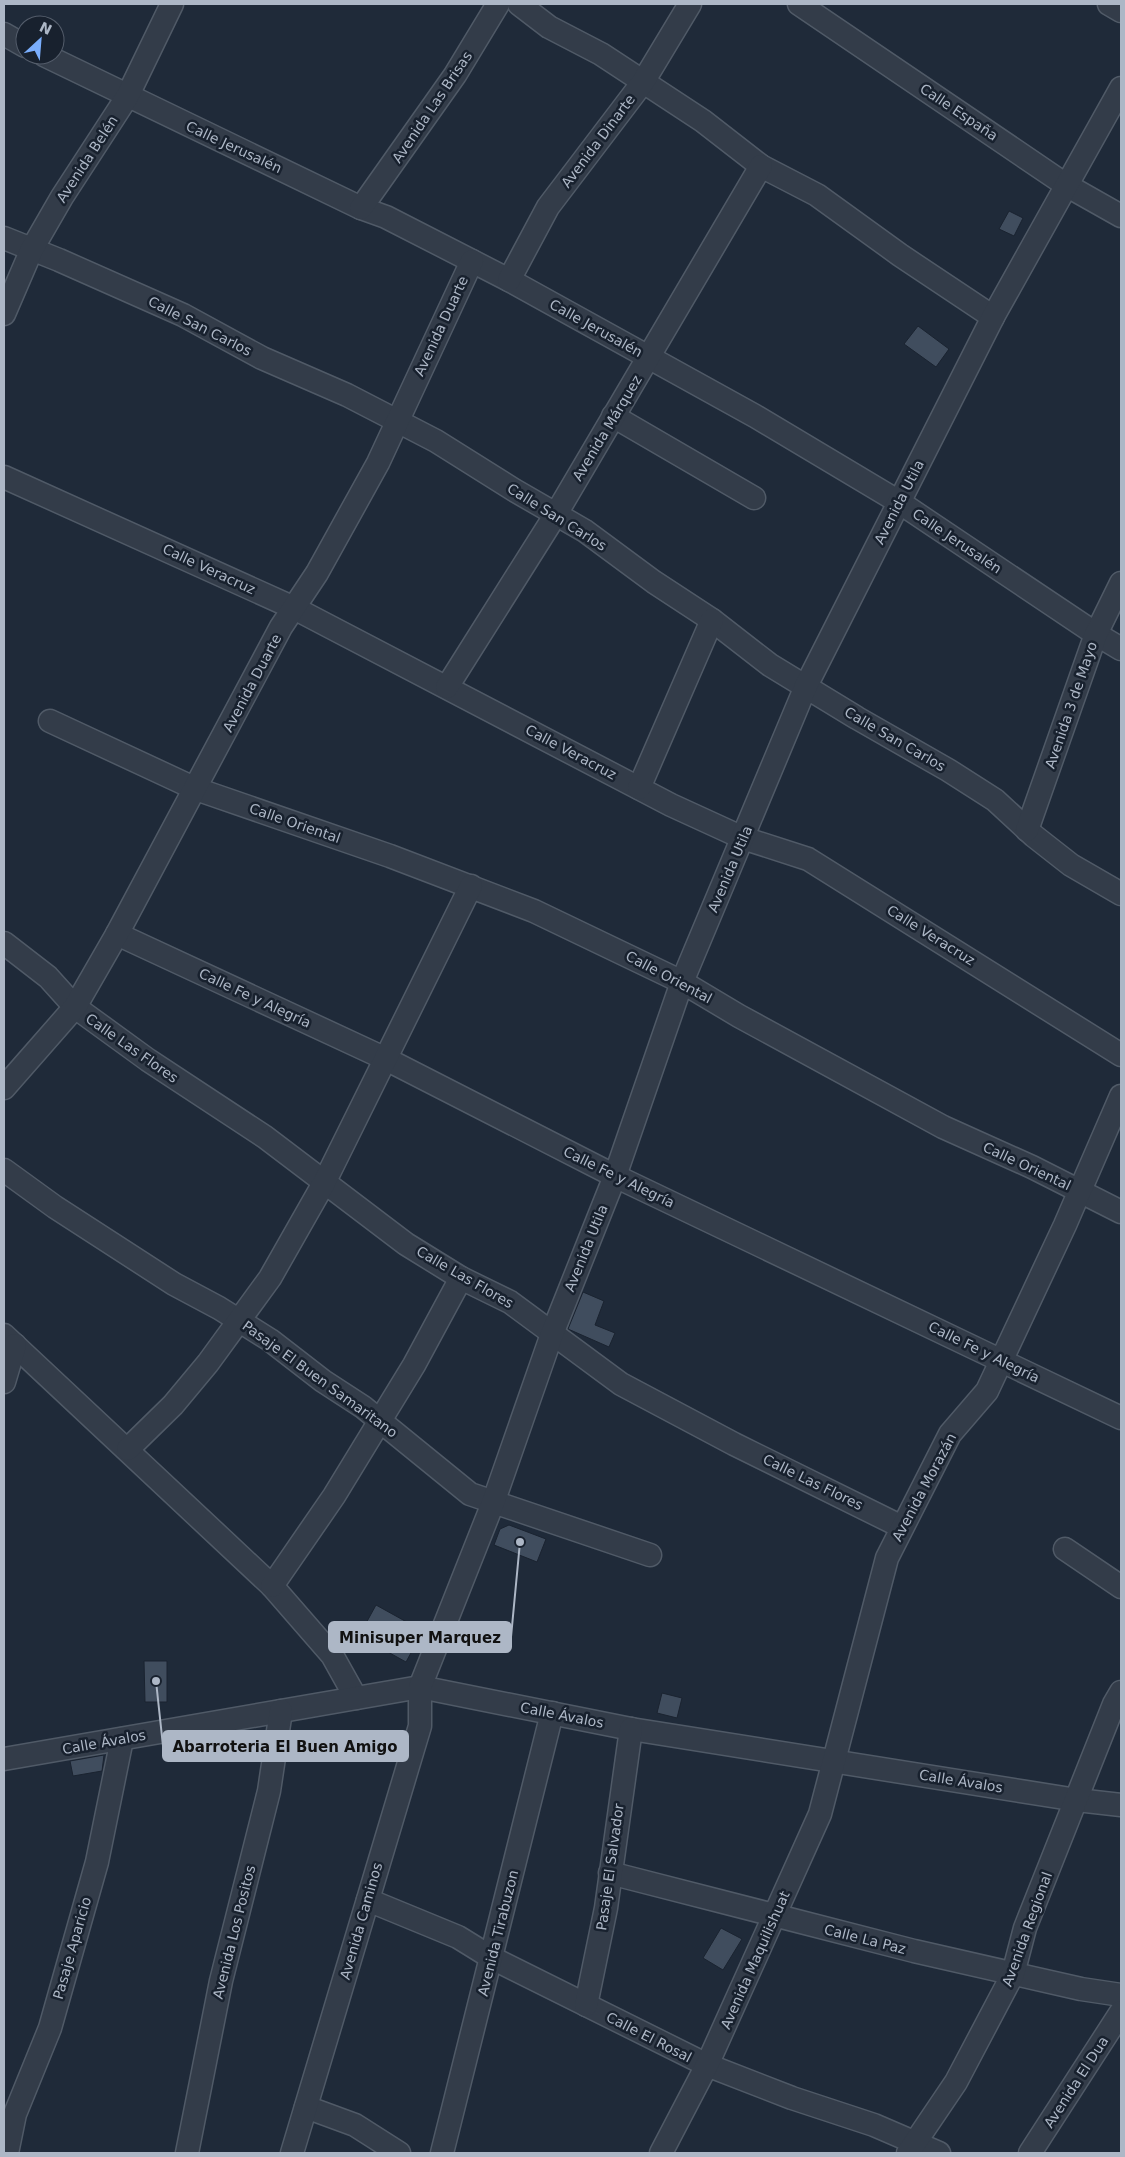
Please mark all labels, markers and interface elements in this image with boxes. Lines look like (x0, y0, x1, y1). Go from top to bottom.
north arrow (15, 15, 65, 65)
text: N (37, 19, 54, 38)
street label: Avenida Las Brisas (389, 48, 475, 166)
street label: Calle España (917, 80, 1001, 144)
street label: Avenida Dinarte (558, 91, 638, 191)
street label: Avenida Belén (53, 113, 121, 205)
street label: Calle Jerusalén (184, 118, 284, 176)
street label: Avenida Duarte (411, 273, 471, 379)
street label: Calle San Carlos (146, 293, 254, 359)
street label: Calle Jerusalén (547, 296, 645, 360)
street label: Avenida Márquez (569, 372, 645, 484)
street label: Avenida Utila (871, 457, 927, 547)
street label: Calle San Carlos (504, 480, 610, 554)
street label: Calle Jerusalén (909, 505, 1005, 577)
street label: Calle Veracruz (160, 541, 258, 597)
street label: Avenida Duarte (219, 631, 285, 735)
street label: Avenida 3 de Mayo (1042, 639, 1100, 771)
street label: Calle San Carlos (842, 704, 948, 774)
street label: Calle Veracruz (523, 721, 619, 783)
street label: Calle Oriental (247, 800, 343, 846)
street label: Avenida Utila (705, 823, 755, 915)
street label: Calle Veracruz (884, 902, 978, 968)
street label: Calle Oriental (623, 948, 715, 1006)
street label: Calle Fe y Alegría (197, 965, 313, 1031)
street label: Calle Las Flores (83, 1010, 181, 1086)
street label: Calle Oriental (980, 1139, 1074, 1193)
street label: Calle Fe y Alegría (561, 1143, 677, 1211)
street label: Avenida Utila (561, 1202, 611, 1294)
street label: Calle Las Flores (414, 1243, 516, 1311)
street label: Pasaje El Buen Samaritano (239, 1317, 401, 1441)
street label: Calle Fe y Alegría (926, 1318, 1042, 1386)
street label: Avenida Morazán (889, 1430, 959, 1544)
street label: Calle Las Flores (760, 1451, 866, 1513)
callout: Minisuper Marquez (329, 1622, 511, 1652)
text: Minisuper Marquez (339, 1629, 501, 1647)
street label: Calle Ávalos (519, 1699, 605, 1731)
street label: Calle Ávalos (61, 1727, 147, 1757)
callout: Abarroteria El Buen Amigo (163, 1731, 408, 1761)
text: Abarroteria El Buen Amigo (172, 1738, 398, 1756)
street label: Calle Ávalos (918, 1766, 1004, 1796)
street label: Pasaje El Salvador (593, 1802, 627, 1931)
street label: Avenida Caminos (337, 1861, 385, 1981)
street label: Avenida Los Positos (210, 1863, 258, 2001)
street label: Avenida Tirabuzon (475, 1868, 521, 1998)
street label: Avenida Regional (999, 1870, 1055, 1988)
street label: Avenida Maquilishuat (717, 1888, 793, 2032)
street label: Pasaje Aparicio (50, 1895, 94, 2001)
street label: Calle La Paz (822, 1921, 908, 1957)
street label: Calle El Rosal (604, 2009, 694, 2065)
street label: Avenida El Dua (1040, 2033, 1112, 2131)

